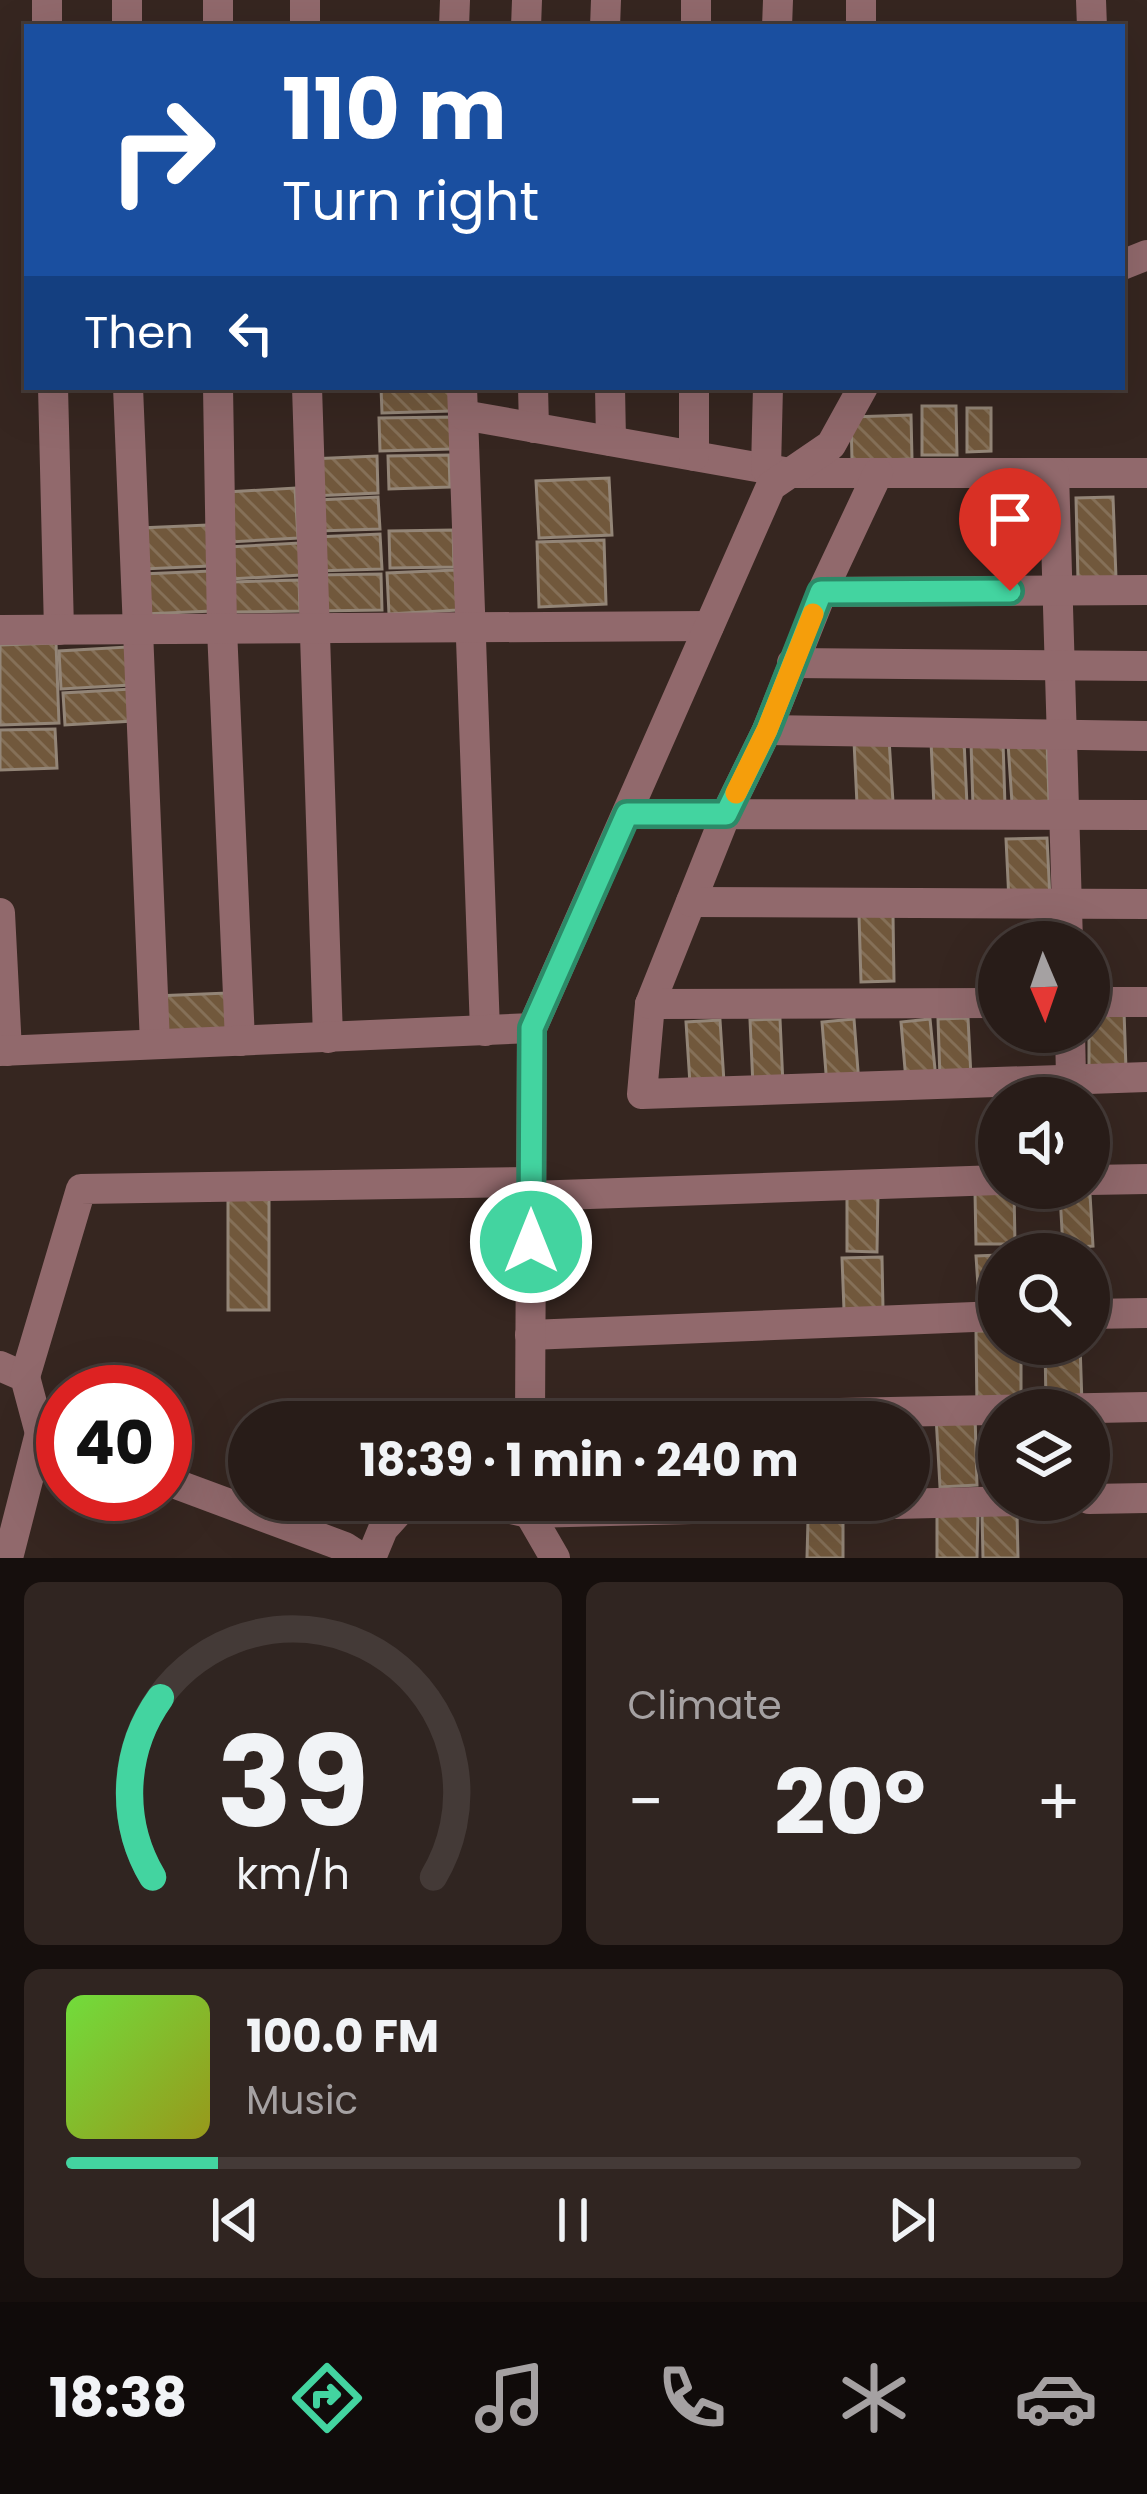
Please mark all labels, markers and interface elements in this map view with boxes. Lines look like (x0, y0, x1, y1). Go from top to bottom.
text: 110 m (282, 51, 507, 168)
icon: right (84, 72, 240, 228)
text: Turn right (282, 163, 539, 239)
icon: left (218, 300, 284, 366)
text: Then (84, 301, 194, 364)
pin (959, 468, 1061, 591)
icon: arrive (977, 486, 1043, 552)
north arrow (978, 921, 1110, 1053)
map controls (978, 921, 1110, 1521)
button: sound (978, 1077, 1110, 1209)
position arrow (468, 1179, 594, 1305)
button: search (978, 1233, 1110, 1365)
speed limit sign: 40 (36, 1365, 192, 1521)
button: layers (978, 1389, 1110, 1521)
text: 18:39 · 1 min · 240 m (359, 1429, 799, 1492)
text: Climate (628, 1678, 782, 1733)
text: 39 (217, 1695, 369, 1870)
text: 20° (774, 1739, 926, 1866)
text: − (628, 1756, 664, 1848)
text: + (1036, 1756, 1081, 1848)
text: km/h (236, 1843, 350, 1903)
text: 100.0 FM (246, 2005, 439, 2068)
text: Music (246, 2073, 358, 2128)
icon: previous (202, 2187, 268, 2253)
icon: pause (540, 2187, 606, 2253)
icon: next (879, 2187, 945, 2253)
icon: directions (285, 2356, 369, 2440)
icon: music (468, 2356, 552, 2440)
icon: phone (650, 2356, 734, 2440)
icon: climate (832, 2356, 916, 2440)
icon: car (1014, 2356, 1098, 2440)
text: 18:38 (49, 2360, 187, 2436)

